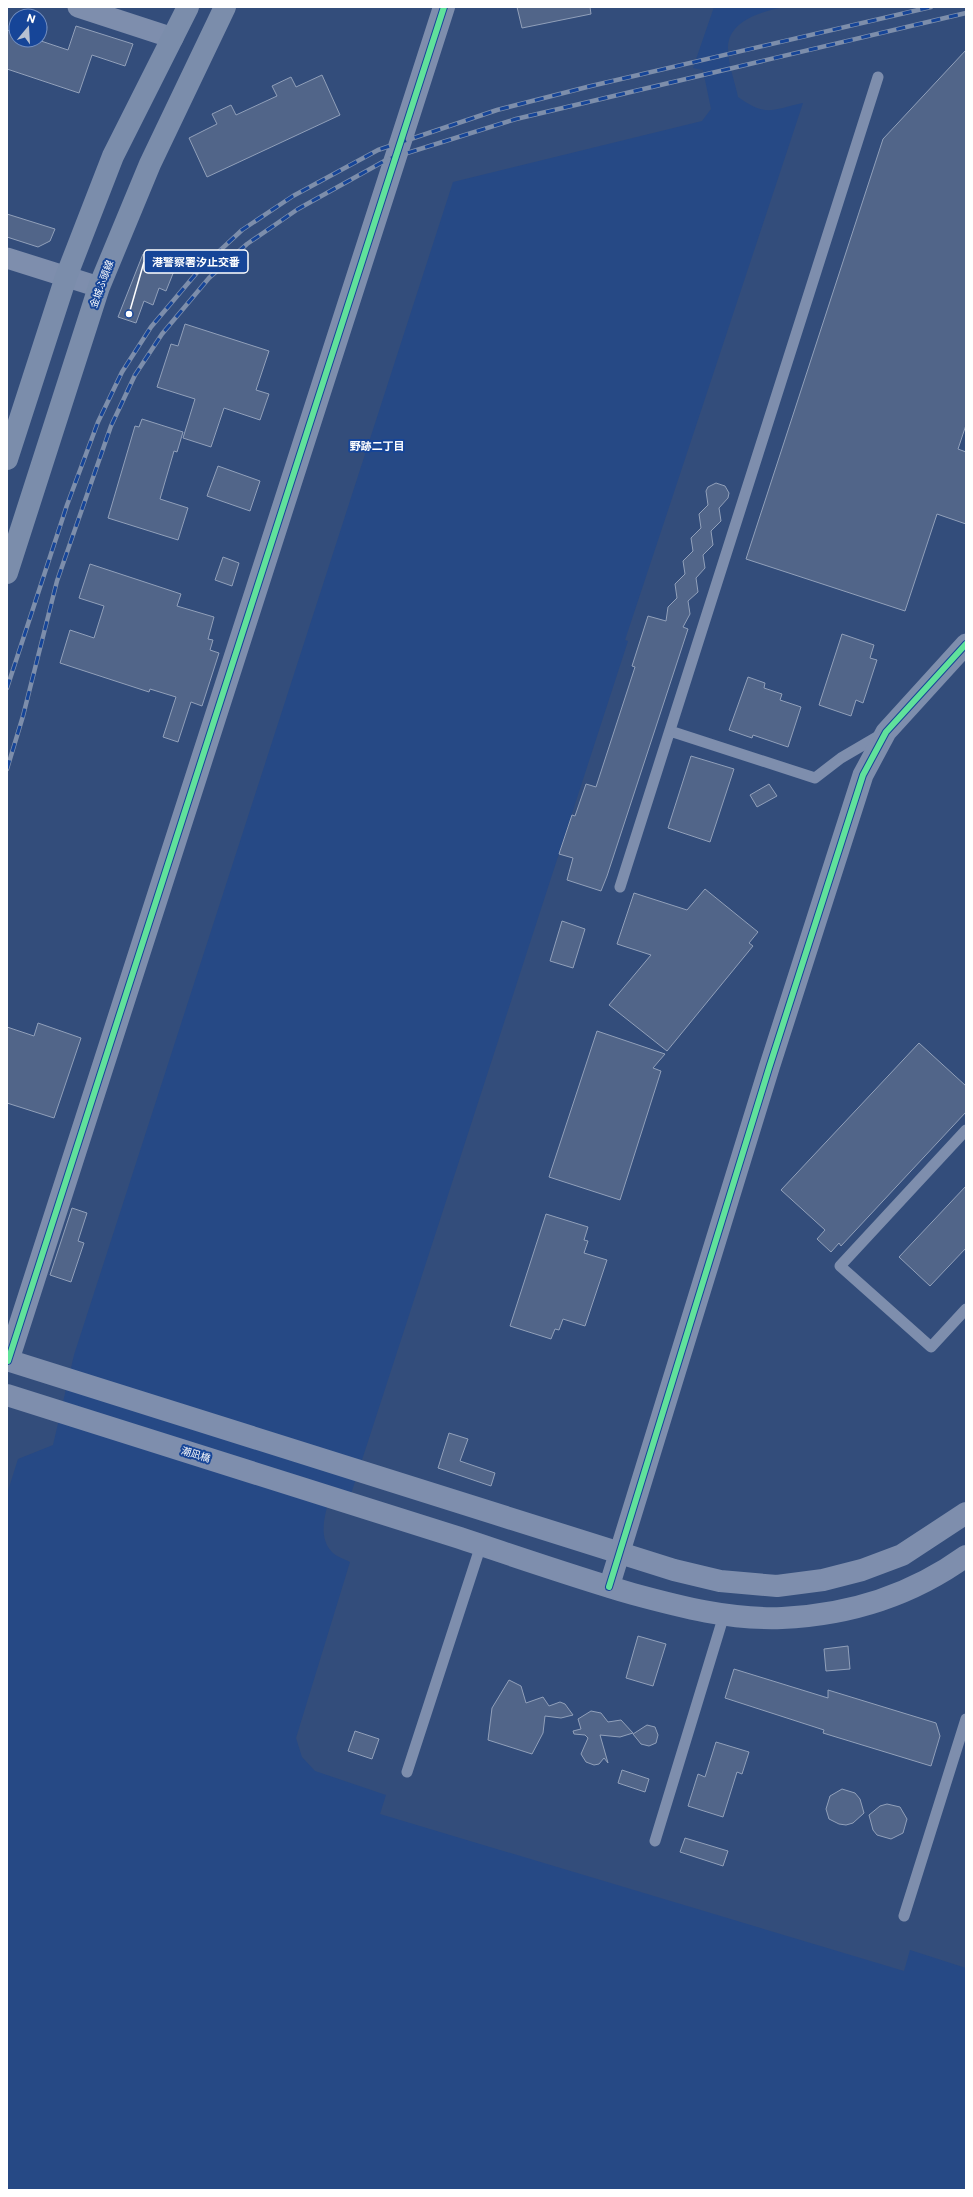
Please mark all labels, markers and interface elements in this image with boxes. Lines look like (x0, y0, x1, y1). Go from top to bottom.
north arrow (8, 8, 48, 48)
text: N (25, 11, 37, 25)
callout: 港警察署汐止交番 (144, 250, 248, 273)
text: 港警察署汐止交番 (152, 255, 240, 268)
street label: 金城ふ頭線 (87, 258, 115, 310)
district label: 野跡二丁目 (350, 439, 405, 452)
street label: 潮凪橋 (180, 1444, 212, 1464)

